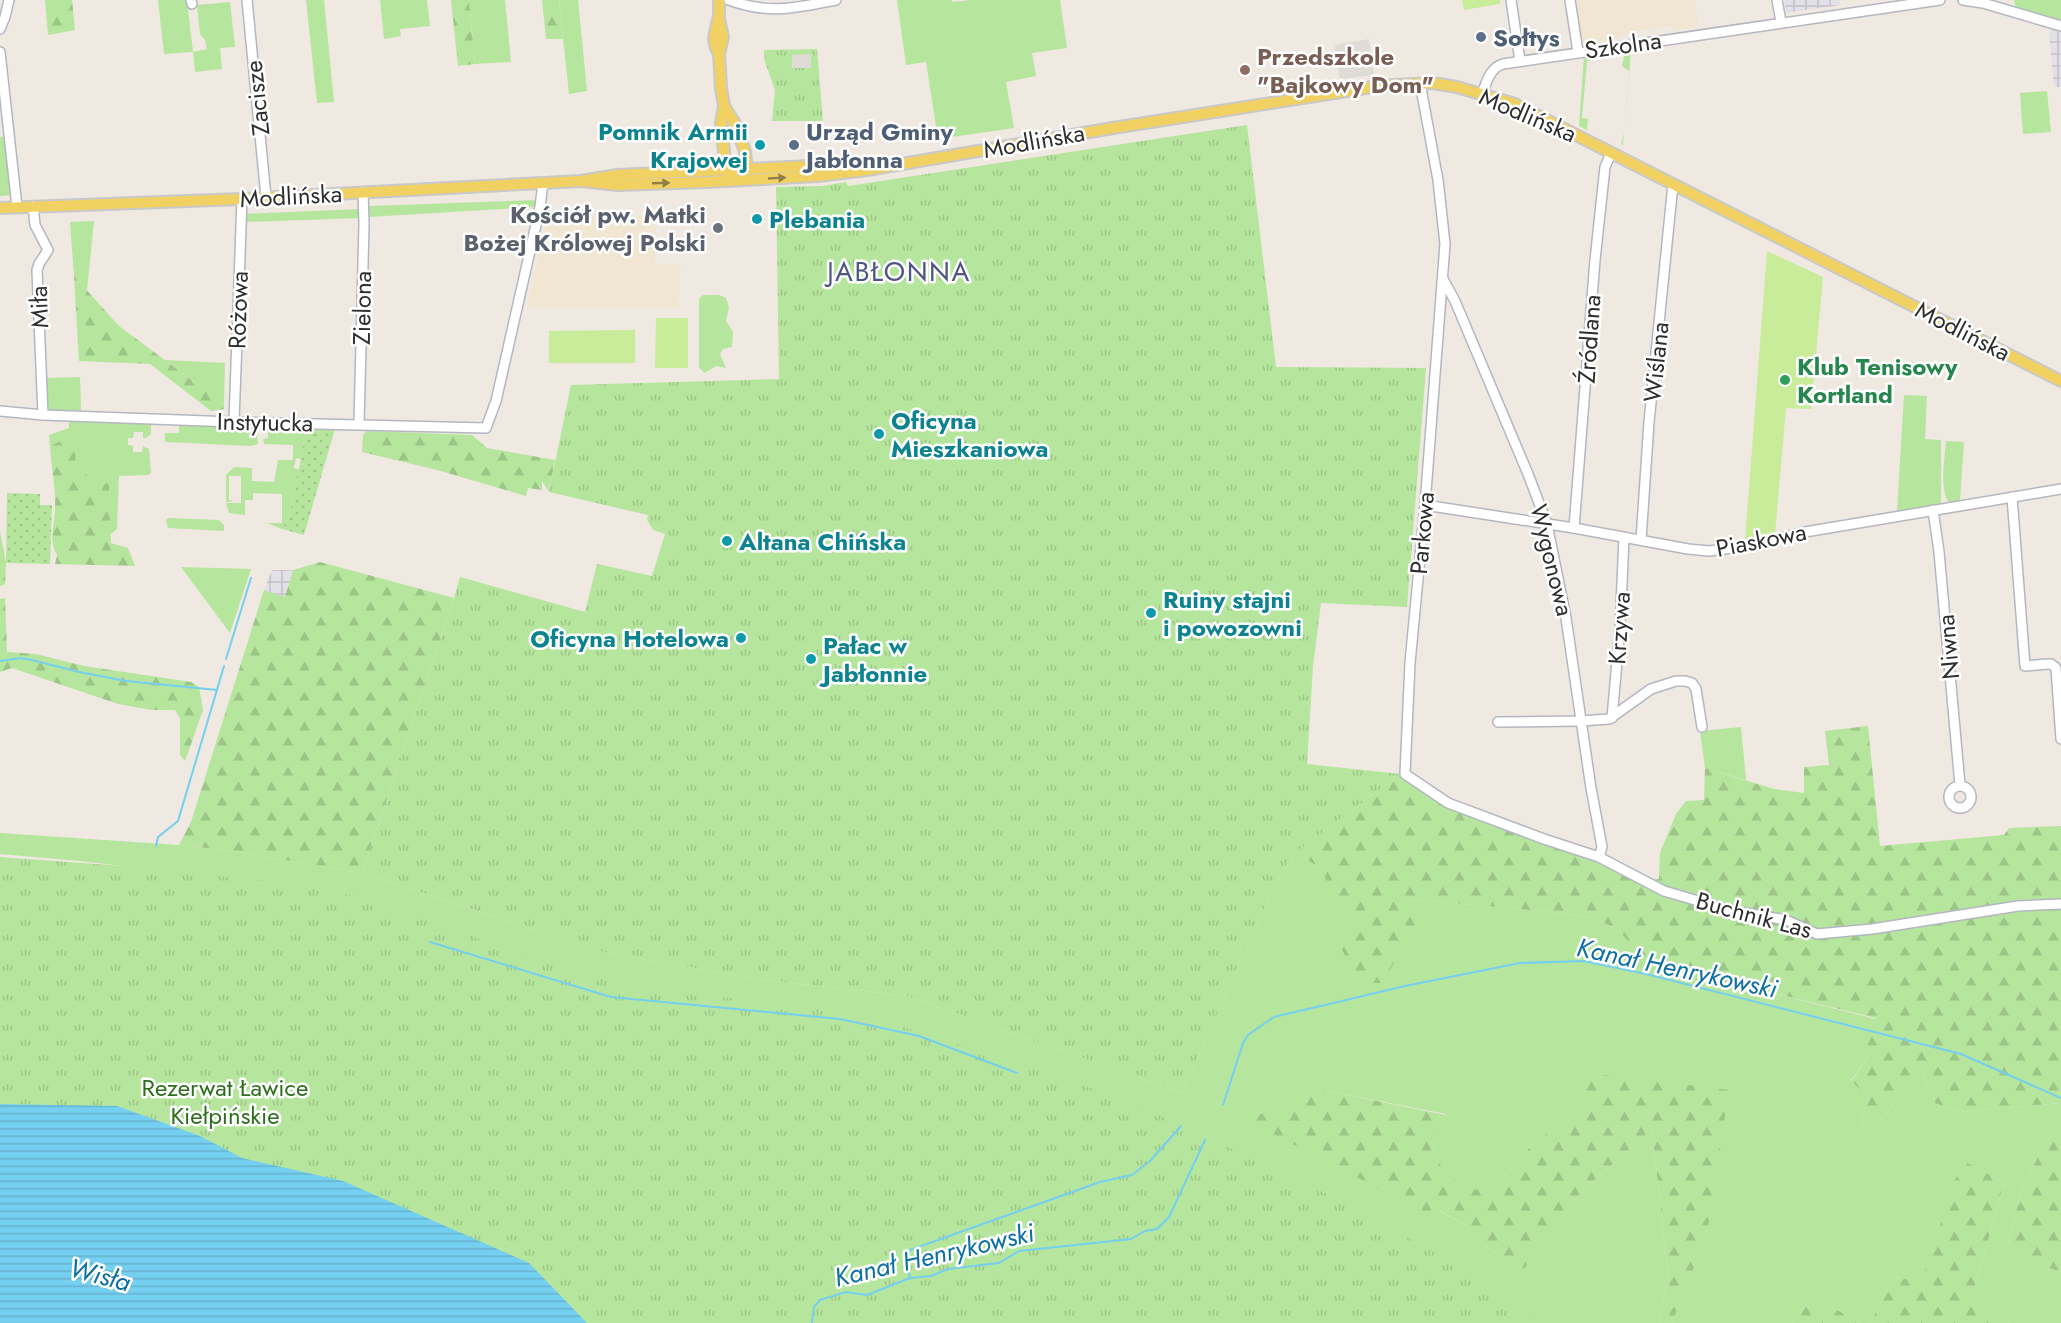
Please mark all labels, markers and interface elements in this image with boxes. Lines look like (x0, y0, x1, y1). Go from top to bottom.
place label: Sołtys (1493, 20, 1560, 55)
street label: Szkolna (1582, 22, 1664, 68)
marker: Sołtys (1474, 30, 1488, 44)
place label: Przedszkole "Bajkowy Dom" (1257, 39, 1434, 102)
street label: Zacisze (236, 59, 278, 137)
marker: Przedszkole "Bajkowy Dom" (1238, 63, 1252, 77)
street label: Modlińska (1474, 79, 1582, 151)
place label: Pomnik Armii Krajowej (598, 114, 748, 177)
place label: Urząd Gminy Jabłonna (802, 114, 954, 177)
street label: Modlińska (981, 115, 1087, 167)
marker: Pomnik Armii Krajowej (753, 138, 767, 152)
marker: Urząd Gminy Jabłonna (787, 138, 801, 152)
one-way arrow (767, 174, 786, 183)
street label: Modlińska (239, 176, 343, 216)
one-way arrow (651, 178, 670, 188)
place label: Kościół pw. Matki Bożej Królowej Polski (464, 197, 706, 260)
place label: Plebania (769, 202, 865, 237)
marker: Plebania (750, 212, 764, 226)
marker: Kościół pw. Matki Bożej Królowej Polski (711, 221, 725, 235)
district label: JABŁONNA (824, 252, 971, 291)
street label: Różowa (219, 270, 257, 350)
street label: Zielona (344, 270, 380, 346)
street label: Miła (21, 285, 57, 329)
street label: Modlińska (1909, 292, 2017, 370)
street label: Źródlana (1568, 293, 1610, 385)
street label: Wiślana (1634, 320, 1678, 404)
place label: Klub Tenisowy Kortland (1797, 349, 1958, 412)
marker: Klub Tenisowy Kortland (1778, 373, 1792, 387)
place label: Oficyna Mieszkaniowa (891, 403, 1048, 466)
street label: Instytucka (216, 404, 314, 440)
marker: Oficyna Mieszkaniowa (872, 427, 886, 441)
street label: Parkowa (1401, 490, 1443, 576)
street label: Wygonowa (1521, 500, 1583, 620)
street label: Piaskowa (1713, 514, 1809, 566)
place label: Altana Chińska (738, 524, 906, 559)
marker: Altana Chińska (720, 534, 734, 548)
place label: Ruiny stajni i powozowni (1163, 582, 1302, 645)
street label: Krzywa (1599, 590, 1639, 666)
marker: Ruiny stajni i powozowni (1144, 606, 1158, 620)
street label: Niwna (1928, 613, 1968, 681)
place label: Oficyna Hotelowa (530, 621, 729, 656)
place label: Pałac w Jabłonnie (819, 628, 927, 691)
marker: Oficyna Hotelowa (734, 631, 748, 645)
marker: Pałac w Jabłonnie (804, 652, 818, 666)
street label: Buchnik Las (1692, 883, 1816, 947)
water label: Kanał Henrykowski (1573, 928, 1781, 1008)
park label: Rezerwat Ławice Kiełpińskie (142, 1070, 308, 1133)
water label: Kanał Henrykowski (830, 1213, 1038, 1296)
water label: Wisła (65, 1249, 135, 1302)

